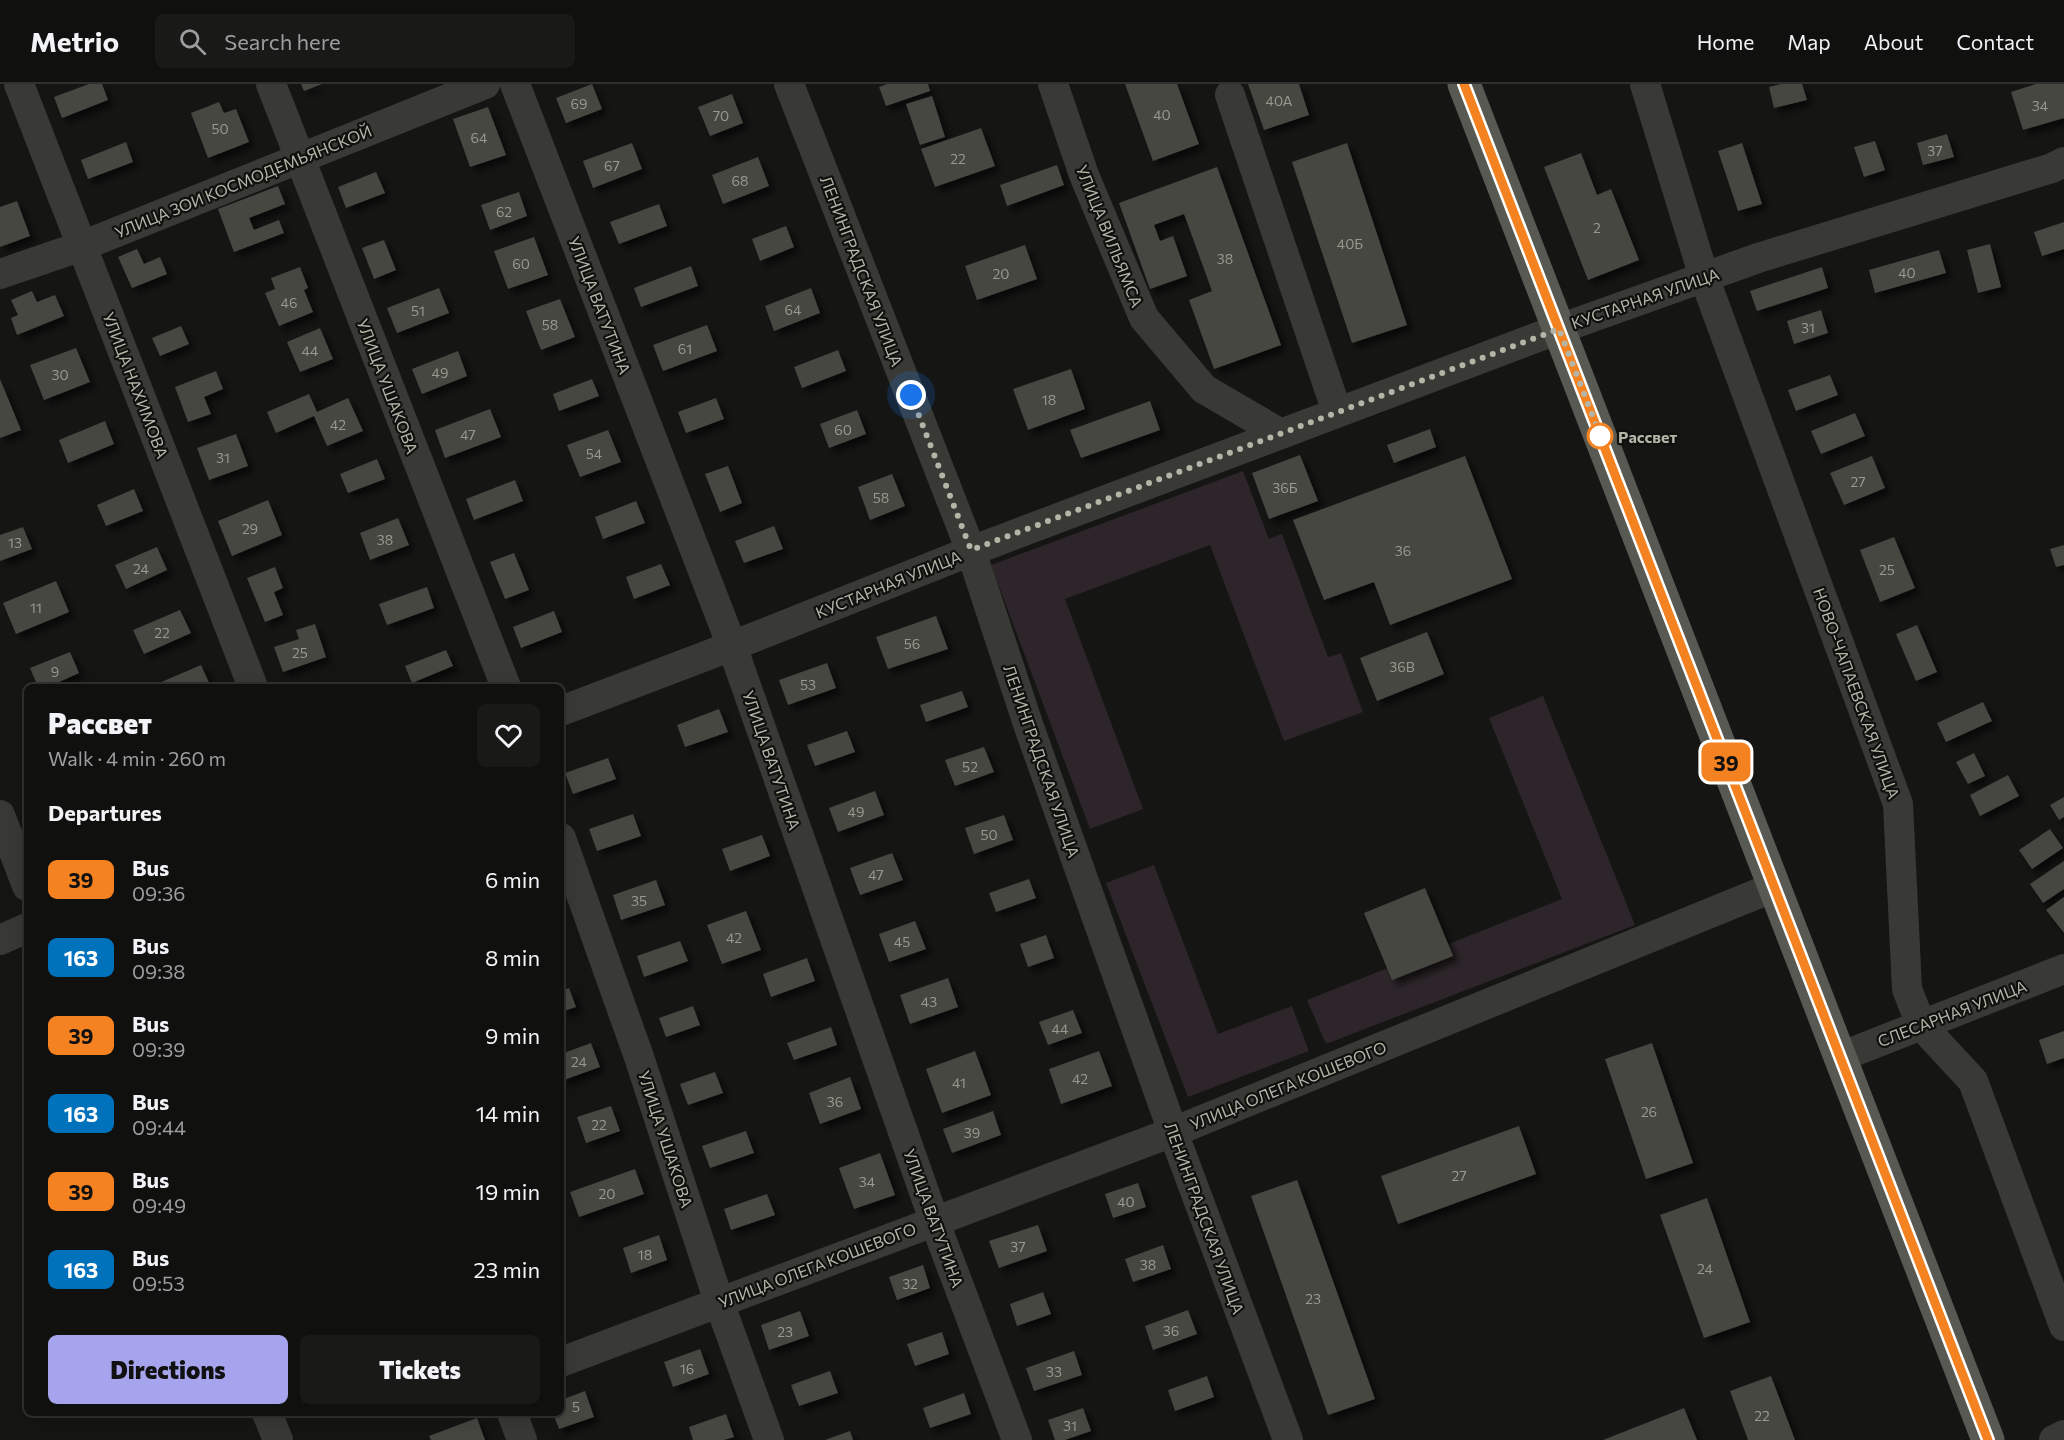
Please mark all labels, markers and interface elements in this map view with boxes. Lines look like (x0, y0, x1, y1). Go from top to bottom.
search box (155, 14, 575, 68)
text: Metrio (30, 24, 119, 58)
icon: search (176, 25, 209, 58)
text: Search here (224, 28, 341, 55)
text: Home (1697, 29, 1754, 54)
text: Map (1787, 29, 1831, 54)
text: About (1864, 29, 1923, 54)
text: Contact (1956, 29, 2034, 54)
house number: 40А (1266, 92, 1293, 109)
house number: 69 (571, 95, 587, 112)
house number: 34 (2032, 97, 2049, 114)
house number: 40 (1153, 106, 1171, 123)
house number: 70 (713, 107, 729, 124)
house number: 50 (211, 120, 229, 137)
street label: УЛИЦА ЗОИ КОСМОДЕМЬЯНСКОЙ (112, 121, 374, 241)
house number: 64 (471, 129, 488, 146)
house number: 37 (1927, 142, 1943, 159)
house number: 22 (950, 150, 966, 167)
house number: 67 (604, 157, 620, 174)
street label: УЛИЦА ВИЛЬЯМСА (1073, 162, 1147, 310)
house number: 68 (732, 172, 749, 189)
street label: ЛЕНИНГРАДСКАЯ УЛИЦА (817, 173, 907, 369)
house number: 62 (496, 203, 512, 220)
house number: 2 (1593, 219, 1601, 236)
street label: УЛИЦА ВАТУТИНА (565, 233, 635, 377)
house number: 40Б (1337, 235, 1363, 252)
house number: 38 (1217, 250, 1233, 267)
house number: 60 (512, 255, 530, 272)
street label: КУСТАРНАЯ УЛИЦА (1568, 264, 1722, 332)
house number: 40 (1898, 264, 1916, 281)
house number: 20 (993, 265, 1009, 282)
house number: 46 (281, 294, 297, 311)
house number: 64 (785, 301, 802, 318)
house number: 51 (411, 302, 425, 319)
street label: УЛИЦА НАХИМОВА (99, 309, 173, 461)
street label: УЛИЦА УШАКОВА (354, 316, 422, 456)
house number: 58 (542, 316, 558, 333)
house number: 31 (1801, 319, 1815, 336)
house number: 61 (678, 340, 692, 357)
house number: 44 (302, 342, 319, 359)
house number: 49 (432, 364, 448, 381)
house number: 30 (51, 366, 69, 383)
your location (896, 380, 926, 410)
house number: 18 (1042, 391, 1056, 408)
house number: 42 (330, 416, 346, 433)
house number: 60 (834, 421, 852, 438)
marker: Рассвет (1587, 423, 1613, 449)
house number: 47 (460, 426, 476, 443)
place label: Рассвет (1618, 427, 1677, 446)
house number: 54 (586, 445, 603, 462)
house number: 31 (216, 449, 230, 466)
house number: 27 (1850, 473, 1866, 490)
house number: 36Б (1272, 479, 1298, 496)
house number: 58 (873, 489, 889, 506)
house number: 29 (242, 520, 258, 537)
house number: 38 (377, 531, 393, 548)
house number: 13 (8, 534, 22, 551)
house number: 36 (1395, 542, 1411, 559)
street label: КУСТАРНАЯ УЛИЦА (812, 546, 964, 622)
house number: 24 (133, 560, 150, 577)
house number: 25 (1879, 561, 1895, 578)
street label: НОВО-ЧАПАЕВСКАЯ УЛИЦА (1810, 585, 1904, 801)
house number: 11 (30, 599, 42, 616)
house number: 22 (154, 624, 170, 641)
house number: 56 (904, 635, 920, 652)
house number: 25 (292, 644, 308, 661)
house number: 36В (1389, 658, 1415, 675)
street label: ЛЕНИНГРАДСКАЯ УЛИЦА (1000, 662, 1084, 860)
house number: 9 (51, 663, 59, 680)
house number: 53 (800, 676, 816, 693)
street label: УЛИЦА ВАТУТИНА (739, 688, 805, 832)
button: heart (477, 704, 540, 767)
text: Рассвет (48, 706, 152, 740)
line badge: 39 (1699, 742, 1753, 782)
text: Walk · 4 min · 260 m (48, 746, 226, 770)
text: 39 (1713, 750, 1739, 775)
house number: 52 (962, 758, 978, 775)
text: Departures (48, 799, 162, 826)
house number: 49 (848, 803, 864, 820)
house number: 50 (980, 826, 998, 843)
text: Bus (132, 854, 169, 881)
text: 6 min (485, 866, 540, 893)
house number: 47 (868, 866, 884, 883)
text: 39 (68, 867, 94, 892)
text: 09:36 (132, 881, 185, 905)
house number: 35 (631, 892, 647, 909)
house number: 42 (726, 929, 742, 946)
text: Bus (132, 932, 169, 959)
house number: 45 (894, 933, 910, 950)
text: 8 min (485, 944, 540, 971)
text: 163 (64, 945, 98, 970)
text: 09:38 (132, 959, 185, 983)
street label: СЛЕСАРНАЯ УЛИЦА (1875, 976, 2029, 1050)
house number: 43 (921, 993, 937, 1010)
text: Bus (132, 1010, 169, 1037)
house number: 44 (1052, 1020, 1069, 1037)
text: 9 min (485, 1022, 540, 1049)
text: 39 (68, 1023, 94, 1048)
text: 09:39 (132, 1037, 185, 1061)
street label: УЛИЦА ОЛЕГА КОШЕВОГО (1187, 1037, 1389, 1133)
house number: 24 (571, 1053, 588, 1070)
street label: УЛИЦА УШАКОВА (635, 1068, 697, 1210)
house number: 42 (1072, 1070, 1088, 1087)
house number: 41 (952, 1074, 966, 1091)
text: Bus (132, 1088, 169, 1115)
house number: 36 (827, 1093, 843, 1110)
text: 14 min (476, 1100, 540, 1127)
text: 163 (64, 1101, 98, 1126)
house number: 26 (1641, 1103, 1657, 1120)
text: 09:44 (132, 1115, 186, 1139)
house number: 22 (591, 1116, 607, 1133)
street label: ЛЕНИНГРАДСКАЯ УЛИЦА (1161, 1120, 1249, 1316)
house number: 39 (964, 1124, 980, 1141)
street label: УЛИЦА ВАТУТИНА (900, 1146, 968, 1290)
text: Bus (132, 1166, 169, 1193)
house number: 27 (1451, 1167, 1467, 1184)
house number: 34 (859, 1173, 876, 1190)
text: 19 min (476, 1178, 540, 1205)
text: 39 (68, 1179, 94, 1204)
house number: 20 (599, 1185, 615, 1202)
text: 09:49 (132, 1193, 186, 1217)
house number: 40 (1117, 1193, 1135, 1210)
street label: УЛИЦА ОЛЕГА КОШЕВОГО (715, 1218, 919, 1312)
house number: 37 (1010, 1238, 1026, 1255)
text: Bus (132, 1244, 169, 1271)
house number: 18 (638, 1246, 652, 1263)
text: 23 min (474, 1256, 540, 1283)
house number: 38 (1140, 1256, 1156, 1273)
text: 163 (64, 1257, 98, 1282)
house number: 24 (1697, 1260, 1714, 1277)
text: 09:53 (132, 1271, 185, 1295)
house number: 32 (902, 1275, 918, 1292)
house number: 23 (1305, 1290, 1321, 1307)
house number: 36 (1163, 1322, 1179, 1339)
house number: 23 (777, 1323, 793, 1340)
button: Directions (48, 1335, 288, 1404)
button: Tickets (300, 1335, 540, 1404)
house number: 16 (680, 1360, 694, 1377)
house number: 33 (1046, 1363, 1062, 1380)
house number: 5 (572, 1398, 580, 1415)
house number: 22 (1754, 1407, 1770, 1424)
house number: 31 (1063, 1417, 1077, 1434)

